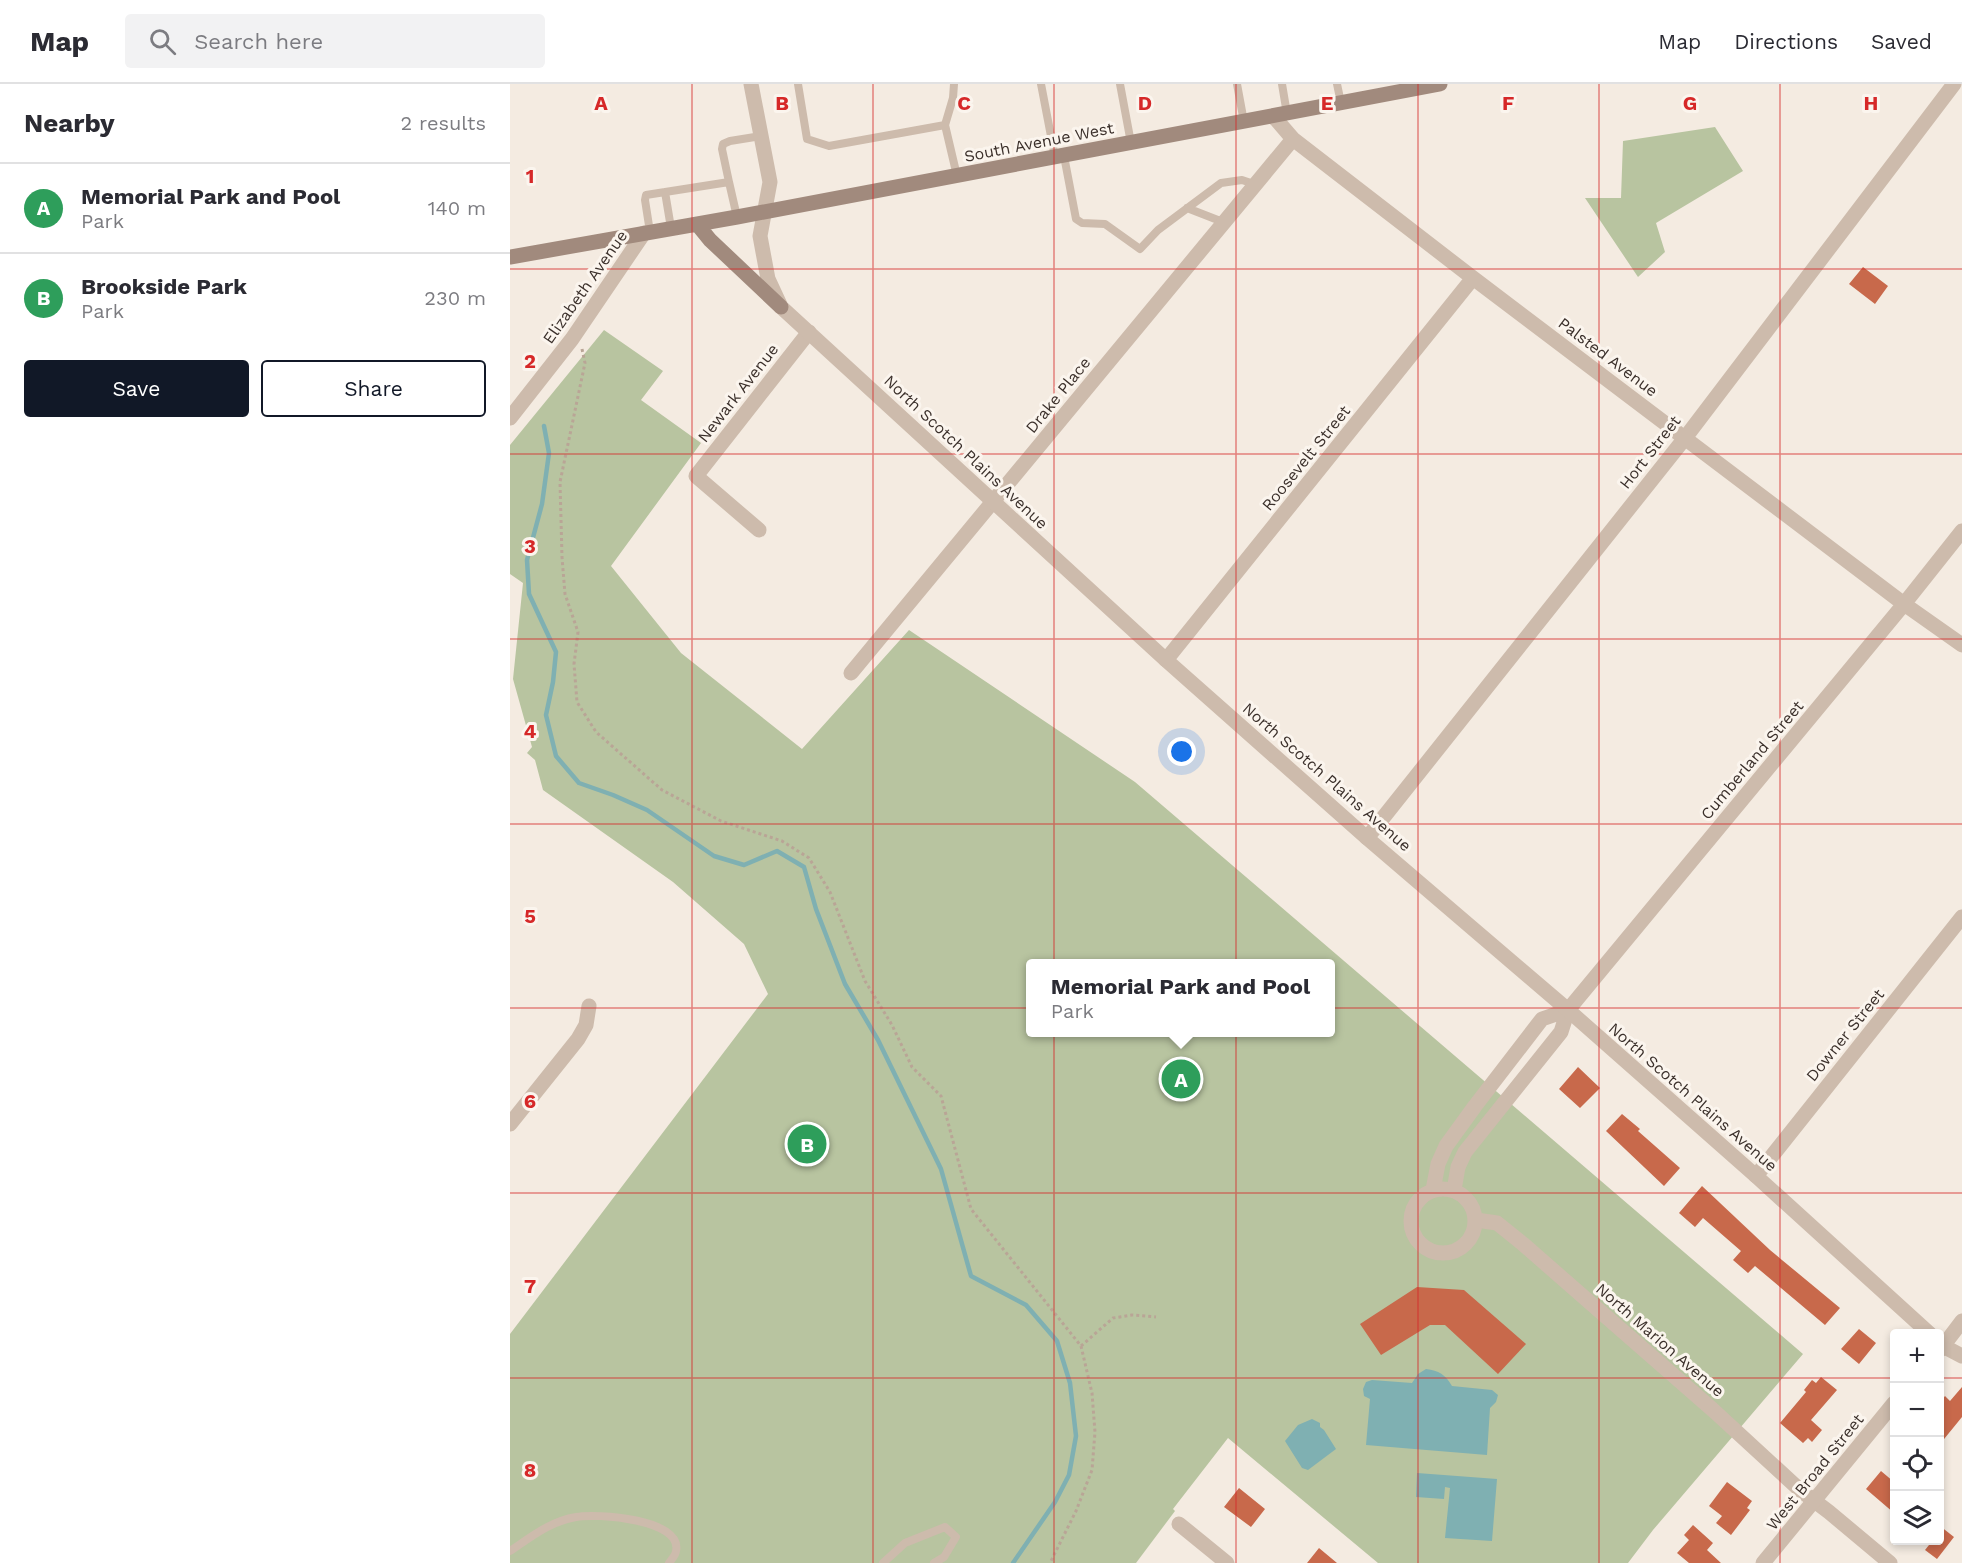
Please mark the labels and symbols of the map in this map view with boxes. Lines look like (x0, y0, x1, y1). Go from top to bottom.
text: A (594, 91, 608, 115)
text: B (775, 91, 789, 115)
text: C (957, 91, 971, 115)
text: D (1138, 91, 1152, 115)
text: E (1321, 91, 1333, 115)
text: F (1502, 91, 1514, 115)
text: G (1683, 91, 1697, 115)
text: H (1864, 91, 1878, 115)
street label: South Avenue West (963, 118, 1116, 166)
text: 1 (526, 164, 534, 188)
street label: Elizabeth Avenue (539, 227, 631, 347)
street label: Palsted Avenue (1555, 313, 1661, 401)
street label: Newark Avenue (694, 340, 782, 446)
text: 2 (524, 349, 536, 373)
street label: Drake Place (1022, 353, 1094, 437)
street label: North Scotch Plains Avenue (880, 371, 1052, 533)
street label: Roosevelt Street (1258, 401, 1354, 514)
street label: Hort Street (1616, 411, 1685, 492)
text: 3 (524, 534, 536, 558)
street label: Cumberland Street (1697, 696, 1807, 823)
street label: North Scotch Plains Avenue (1239, 699, 1415, 855)
text: 4 (524, 719, 537, 743)
your location (1167, 737, 1196, 766)
text: 5 (524, 904, 536, 928)
street label: Downer Street (1802, 985, 1888, 1085)
street label: North Scotch Plains Avenue (1605, 1019, 1781, 1175)
pin: A (1162, 1056, 1200, 1102)
text: 6 (524, 1089, 536, 1113)
pin: B (788, 1122, 826, 1166)
text: 7 (524, 1274, 536, 1298)
street label: North Marion Avenue (1592, 1279, 1728, 1401)
street label: West Broad Street (1762, 1410, 1868, 1534)
text: 8 (524, 1458, 536, 1482)

